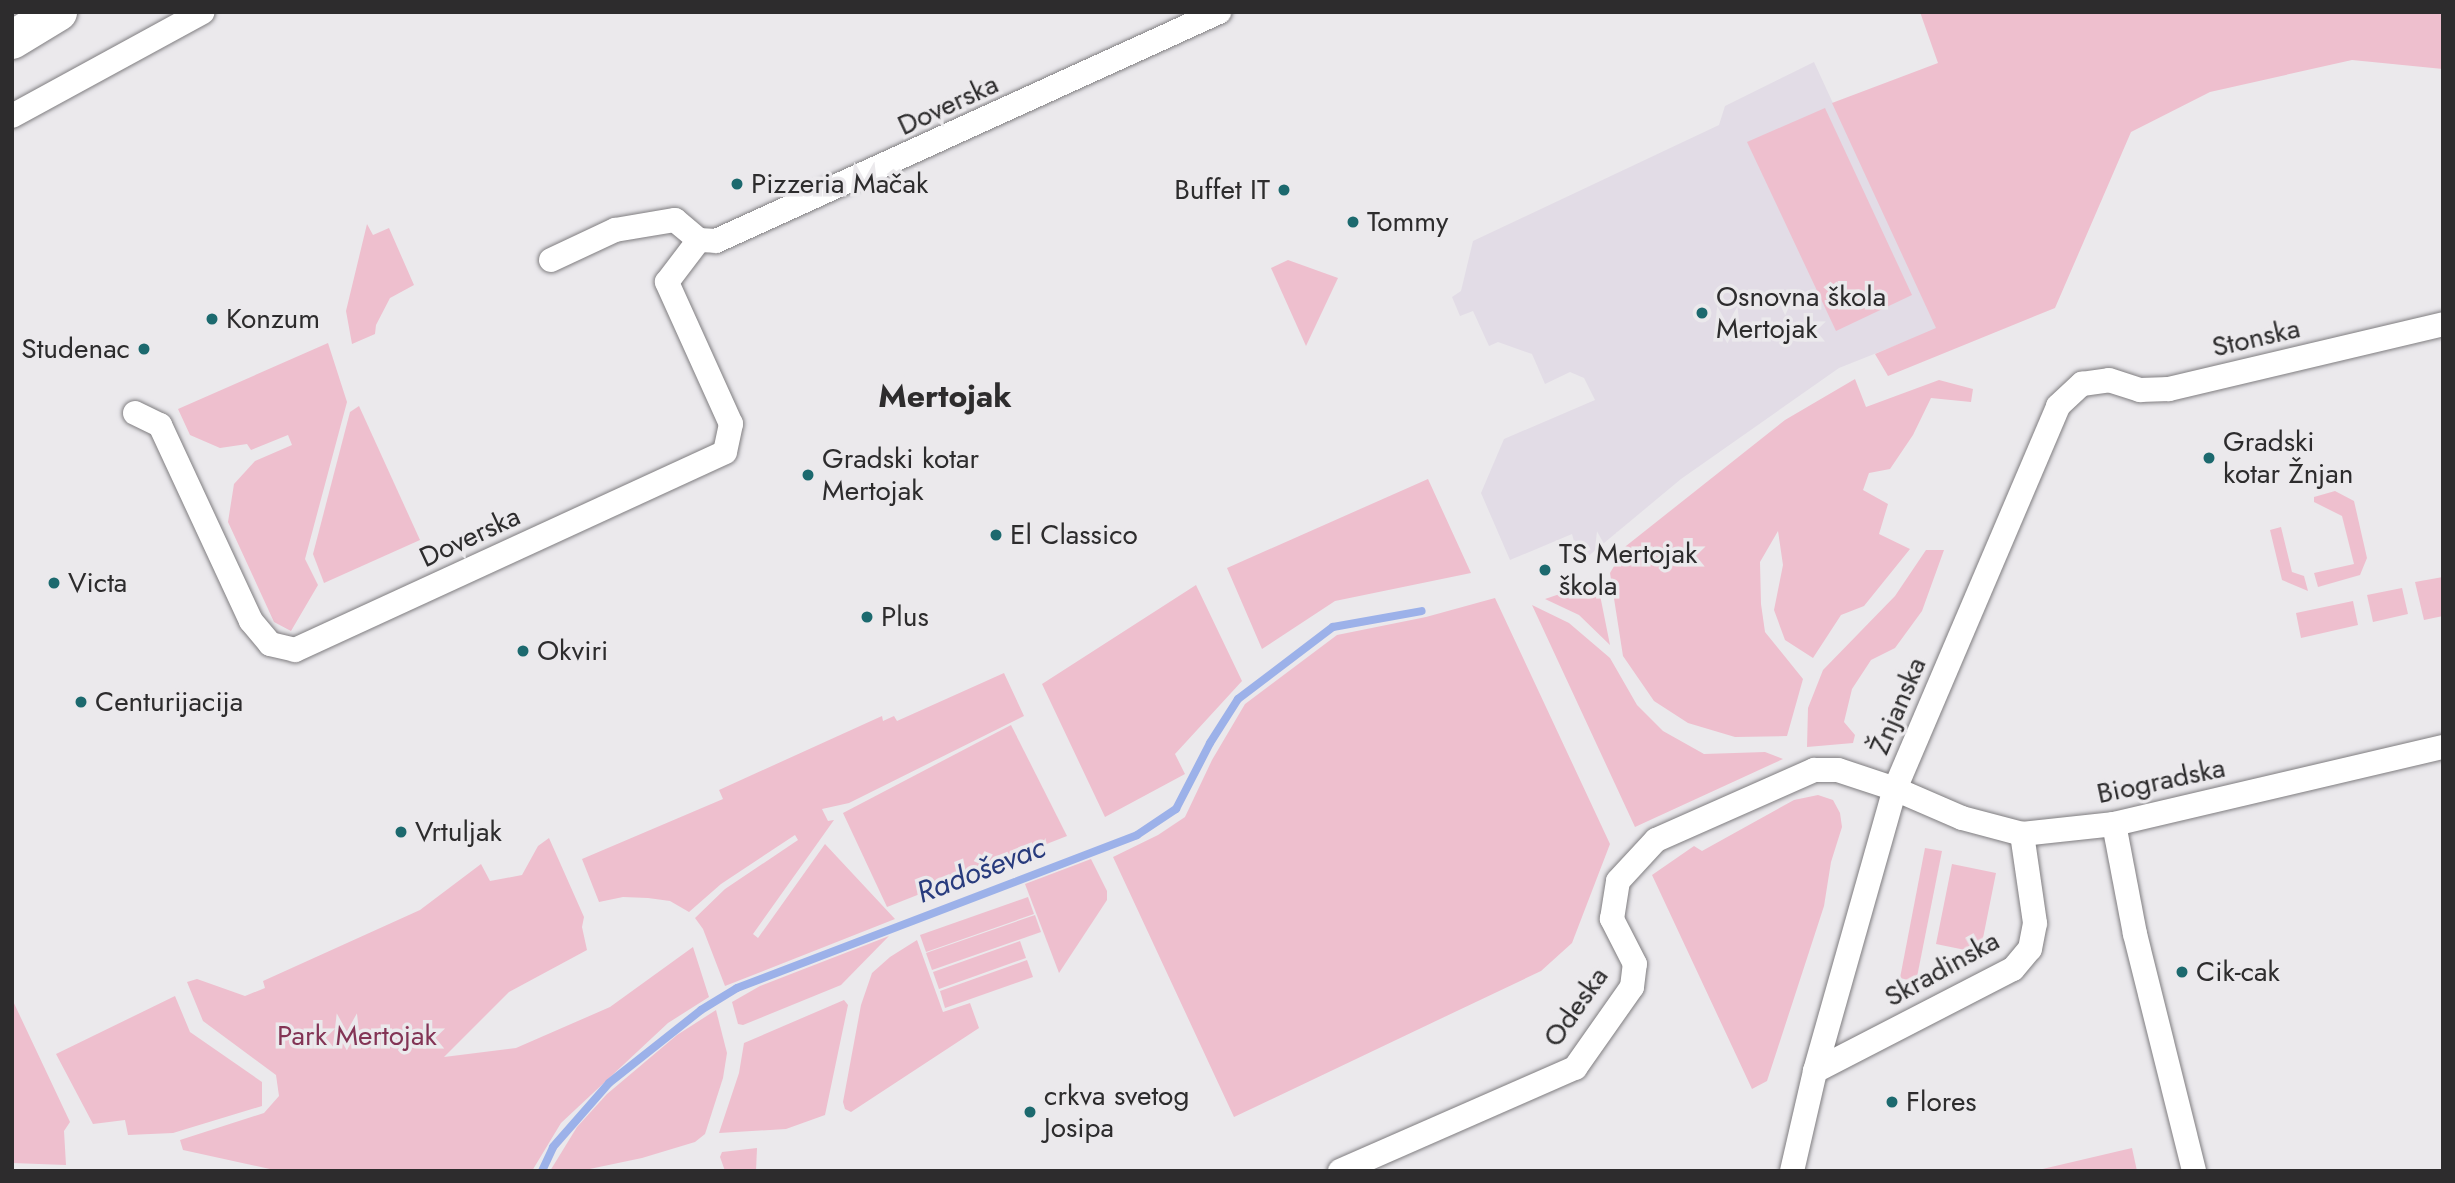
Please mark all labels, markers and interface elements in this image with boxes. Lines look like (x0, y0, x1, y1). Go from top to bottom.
street label: Doverska (892, 67, 1004, 143)
place label: Pizzeria Mačak (751, 167, 928, 201)
place label: Buffet IT (1174, 173, 1270, 207)
marker: Pizzeria Mačak (729, 176, 745, 192)
marker: Buffet IT (1276, 182, 1292, 198)
place label: Tommy (1367, 205, 1448, 239)
marker: Tommy (1345, 214, 1361, 230)
place label: Osnovna škola Mertojak (1716, 280, 1886, 346)
place label: Konzum (226, 302, 320, 336)
marker: Osnovna škola Mertojak (1694, 305, 1710, 321)
marker: Konzum (204, 311, 220, 327)
street label: Stonska (2209, 312, 2303, 364)
place label: Studenac (21, 332, 130, 366)
marker: Studenac (136, 341, 152, 357)
district label: Mertojak (878, 377, 1012, 415)
place label: Gradski kotar Žnjan (2223, 425, 2354, 491)
place label: Gradski kotar Mertojak (822, 442, 979, 508)
marker: Gradski kotar Žnjan (2201, 450, 2217, 466)
marker: Gradski kotar Mertojak (800, 467, 816, 483)
street label: Doverska (414, 499, 526, 575)
place label: El Classico (1010, 518, 1138, 552)
marker: El Classico (988, 527, 1004, 543)
place label: TS Mertojak škola (1559, 537, 1697, 603)
marker: TS Mertojak škola (1537, 562, 1553, 578)
place label: Victa (68, 566, 127, 600)
marker: Victa (46, 575, 62, 591)
place label: Plus (881, 600, 929, 634)
marker: Plus (859, 609, 875, 625)
place label: Okviri (537, 634, 608, 668)
marker: Okviri (515, 643, 531, 659)
street label: Žnjanska (1863, 652, 1933, 760)
place label: Centurijacija (95, 685, 243, 719)
marker: Centurijacija (73, 694, 89, 710)
street label: Biogradska (2094, 751, 2228, 811)
place label: Vrtuljak (415, 815, 502, 849)
marker: Vrtuljak (393, 824, 409, 840)
water label: Radoševac (912, 829, 1050, 911)
street label: Skradinska (1879, 924, 2005, 1014)
place label: Cik-cak (2196, 955, 2280, 989)
street label: Odeska (1537, 961, 1615, 1053)
marker: Cik-cak (2174, 964, 2190, 980)
park label: Park Mertojak (277, 1019, 437, 1053)
place label: crkva svetog Josipa (1044, 1079, 1189, 1145)
place label: Flores (1906, 1085, 1977, 1119)
marker: Flores (1884, 1094, 1900, 1110)
marker: crkva svetog Josipa (1022, 1104, 1038, 1120)

